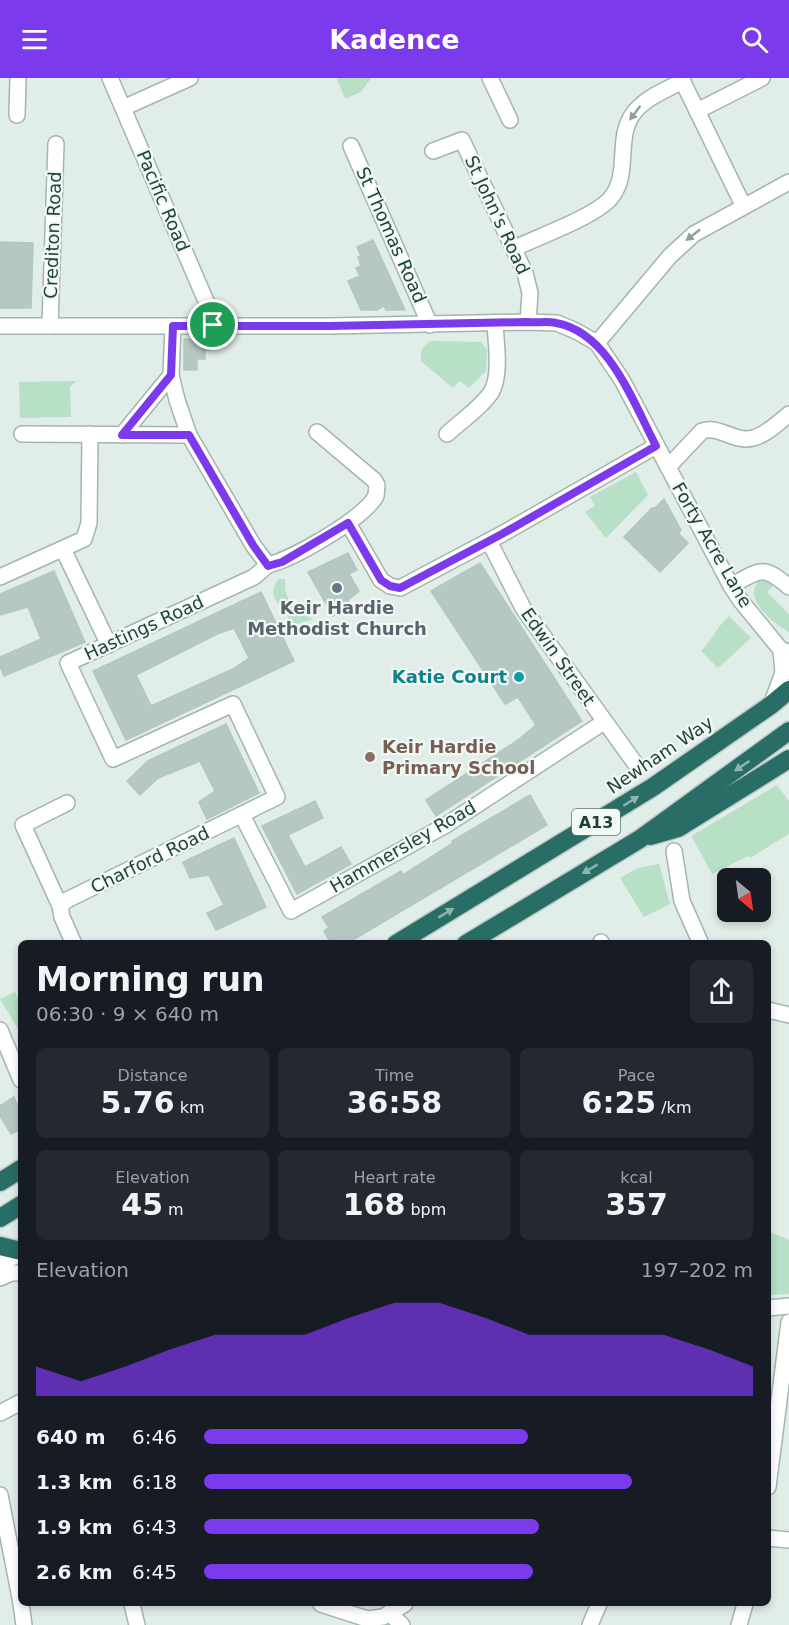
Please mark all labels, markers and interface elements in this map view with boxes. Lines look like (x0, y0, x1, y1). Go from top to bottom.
icon: menu (18, 23, 51, 56)
icon: search (738, 23, 771, 56)
text: Kadence (329, 24, 460, 55)
one-way arrow (629, 105, 641, 121)
street label: Pacific Road (133, 147, 194, 255)
street label: St John's Road (461, 152, 534, 277)
street label: St Thomas Road (352, 164, 431, 306)
street label: Crediton Road (40, 171, 65, 299)
one-way arrow (685, 229, 701, 242)
pin (187, 299, 238, 350)
icon: arrive (196, 308, 229, 341)
street label: Forty Acre Lane (668, 479, 757, 611)
marker: Keir Hardie Methodist Church (330, 581, 344, 595)
street label: Hastings Road (81, 591, 207, 664)
place label: Keir Hardie Methodist Church (247, 597, 427, 639)
street label: Edwin Street (517, 604, 600, 710)
place label: Katie Court (392, 666, 507, 687)
marker: Katie Court (512, 670, 526, 684)
street label: Newham Way (603, 711, 717, 798)
place label: Keir Hardie Primary School (382, 736, 535, 778)
marker: Keir Hardie Primary School (363, 750, 377, 764)
one-way arrow (735, 760, 751, 772)
street label: Hammersley Road (326, 796, 479, 897)
one-way arrow (623, 796, 639, 807)
road number: A13 (572, 809, 620, 835)
street label: Charford Road (87, 822, 212, 897)
one-way arrow (582, 864, 598, 875)
north arrow (717, 868, 771, 922)
map controls (717, 868, 771, 922)
one-way arrow (438, 908, 455, 918)
text: Morning run (36, 960, 264, 999)
button: share (690, 960, 753, 1023)
text: 06:30 · 9 × 640 m (36, 1002, 219, 1026)
text: Distance (118, 1066, 187, 1085)
text: Time (375, 1066, 414, 1085)
text: Pace (618, 1066, 655, 1085)
text: 5.76 (101, 1085, 175, 1120)
text: 36:58 (347, 1085, 442, 1120)
text: 6:25 (582, 1085, 656, 1120)
text: km (175, 1098, 204, 1117)
text: /km (656, 1098, 691, 1117)
text: Elevation (115, 1168, 190, 1187)
text: Heart rate (353, 1168, 436, 1187)
text: kcal (620, 1168, 653, 1187)
text: 45 (121, 1187, 163, 1222)
text: 168 (343, 1187, 405, 1222)
text: 357 (605, 1187, 668, 1222)
text: m (163, 1200, 184, 1219)
text: bpm (405, 1200, 446, 1219)
text: Elevation (36, 1258, 129, 1282)
text: 197–202 m (641, 1258, 753, 1282)
text: 640 m (36, 1425, 106, 1449)
text: 6:46 (132, 1425, 177, 1449)
text: 1.3 km (36, 1470, 113, 1494)
text: 6:18 (132, 1470, 177, 1494)
text: 1.9 km (36, 1515, 113, 1539)
text: 6:43 (132, 1515, 177, 1539)
text: 2.6 km (36, 1560, 113, 1584)
text: 6:45 (132, 1560, 177, 1584)

